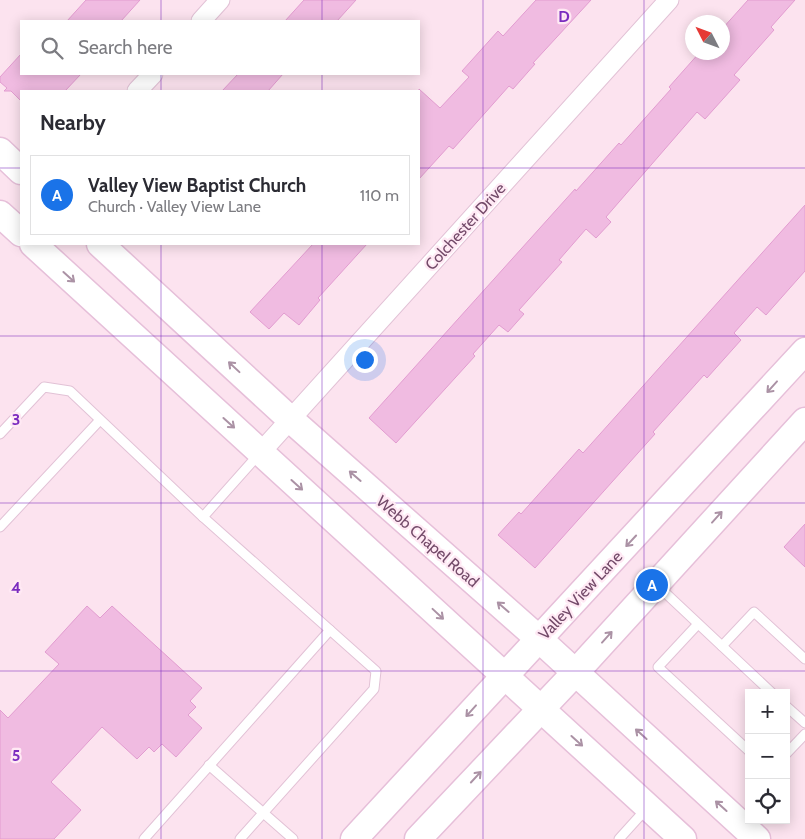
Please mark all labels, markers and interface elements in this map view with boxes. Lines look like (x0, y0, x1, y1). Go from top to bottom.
text: D (558, 7, 570, 26)
north arrow (685, 15, 730, 60)
search box (20, 20, 420, 75)
icon: search (38, 34, 66, 62)
text: Search here (78, 36, 172, 59)
text: Nearby (40, 110, 106, 135)
text: Valley View Baptist Church (88, 174, 306, 197)
street label: Colchester Drive (421, 179, 510, 274)
text: A (52, 186, 62, 205)
text: 110 m (360, 186, 399, 205)
text: Church · Valley View Lane (88, 197, 261, 216)
one-way arrow (63, 271, 75, 283)
your location (352, 347, 378, 373)
one-way arrow (227, 361, 240, 373)
one-way arrow (766, 381, 778, 394)
text: 3 (12, 410, 20, 429)
one-way arrow (223, 417, 236, 429)
one-way arrow (348, 470, 361, 482)
one-way arrow (290, 479, 303, 491)
street label: Webb Chapel Road (373, 492, 483, 591)
one-way arrow (711, 511, 723, 524)
one-way arrow (625, 535, 637, 547)
street label: Valley View Lane (534, 547, 626, 644)
pin: A (636, 566, 668, 604)
text: 4 (11, 578, 21, 597)
one-way arrow (496, 601, 509, 613)
one-way arrow (431, 608, 444, 620)
one-way arrow (602, 631, 613, 644)
map controls (745, 689, 790, 824)
button: + (745, 689, 790, 734)
one-way arrow (465, 705, 477, 718)
one-way arrow (634, 728, 647, 740)
button: − (745, 734, 790, 779)
one-way arrow (570, 735, 583, 747)
text: 5 (12, 746, 20, 765)
one-way arrow (470, 771, 482, 784)
button: locate (745, 779, 790, 824)
one-way arrow (714, 800, 727, 812)

